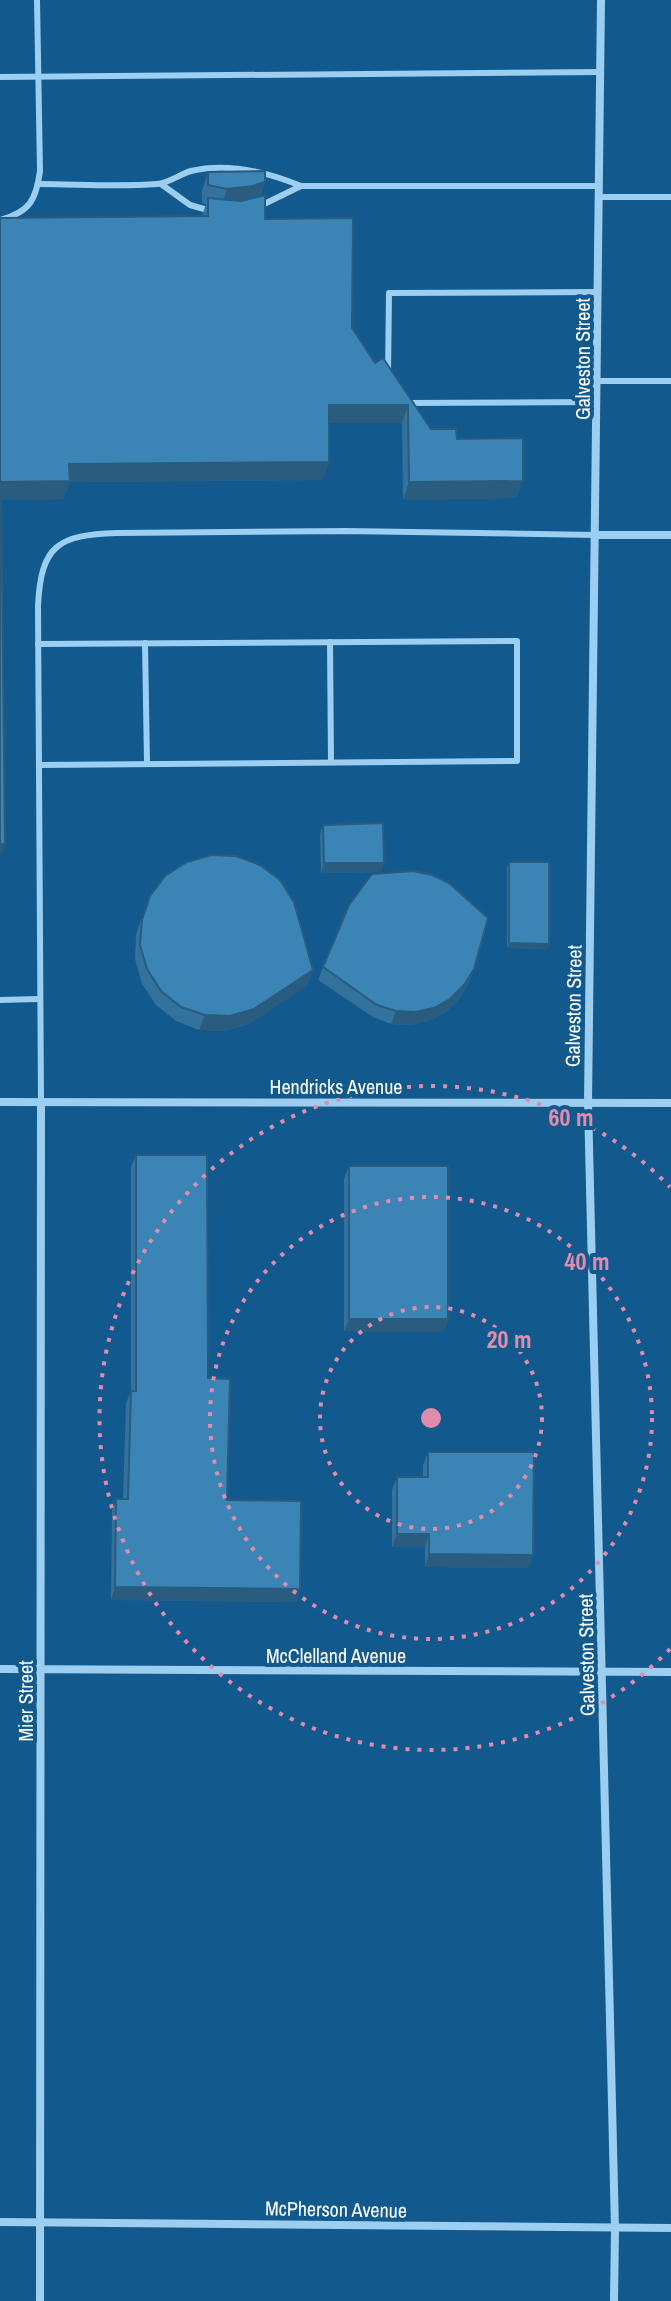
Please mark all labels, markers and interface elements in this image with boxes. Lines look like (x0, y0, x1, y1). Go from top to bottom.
street label: Galveston Street (569, 297, 596, 420)
street label: Galveston Street (558, 944, 588, 1067)
street label: Hendricks Avenue (270, 1073, 402, 1100)
text: 60 m (549, 1101, 593, 1133)
text: 40 m (565, 1245, 609, 1277)
text: 20 m (487, 1323, 531, 1355)
centre of rings (417, 1404, 445, 1432)
street label: Galveston Street (571, 1593, 601, 1716)
street label: McClelland Avenue (266, 1642, 406, 1669)
street label: Mier Street (12, 1660, 39, 1742)
street label: McPherson Avenue (265, 2194, 407, 2224)

